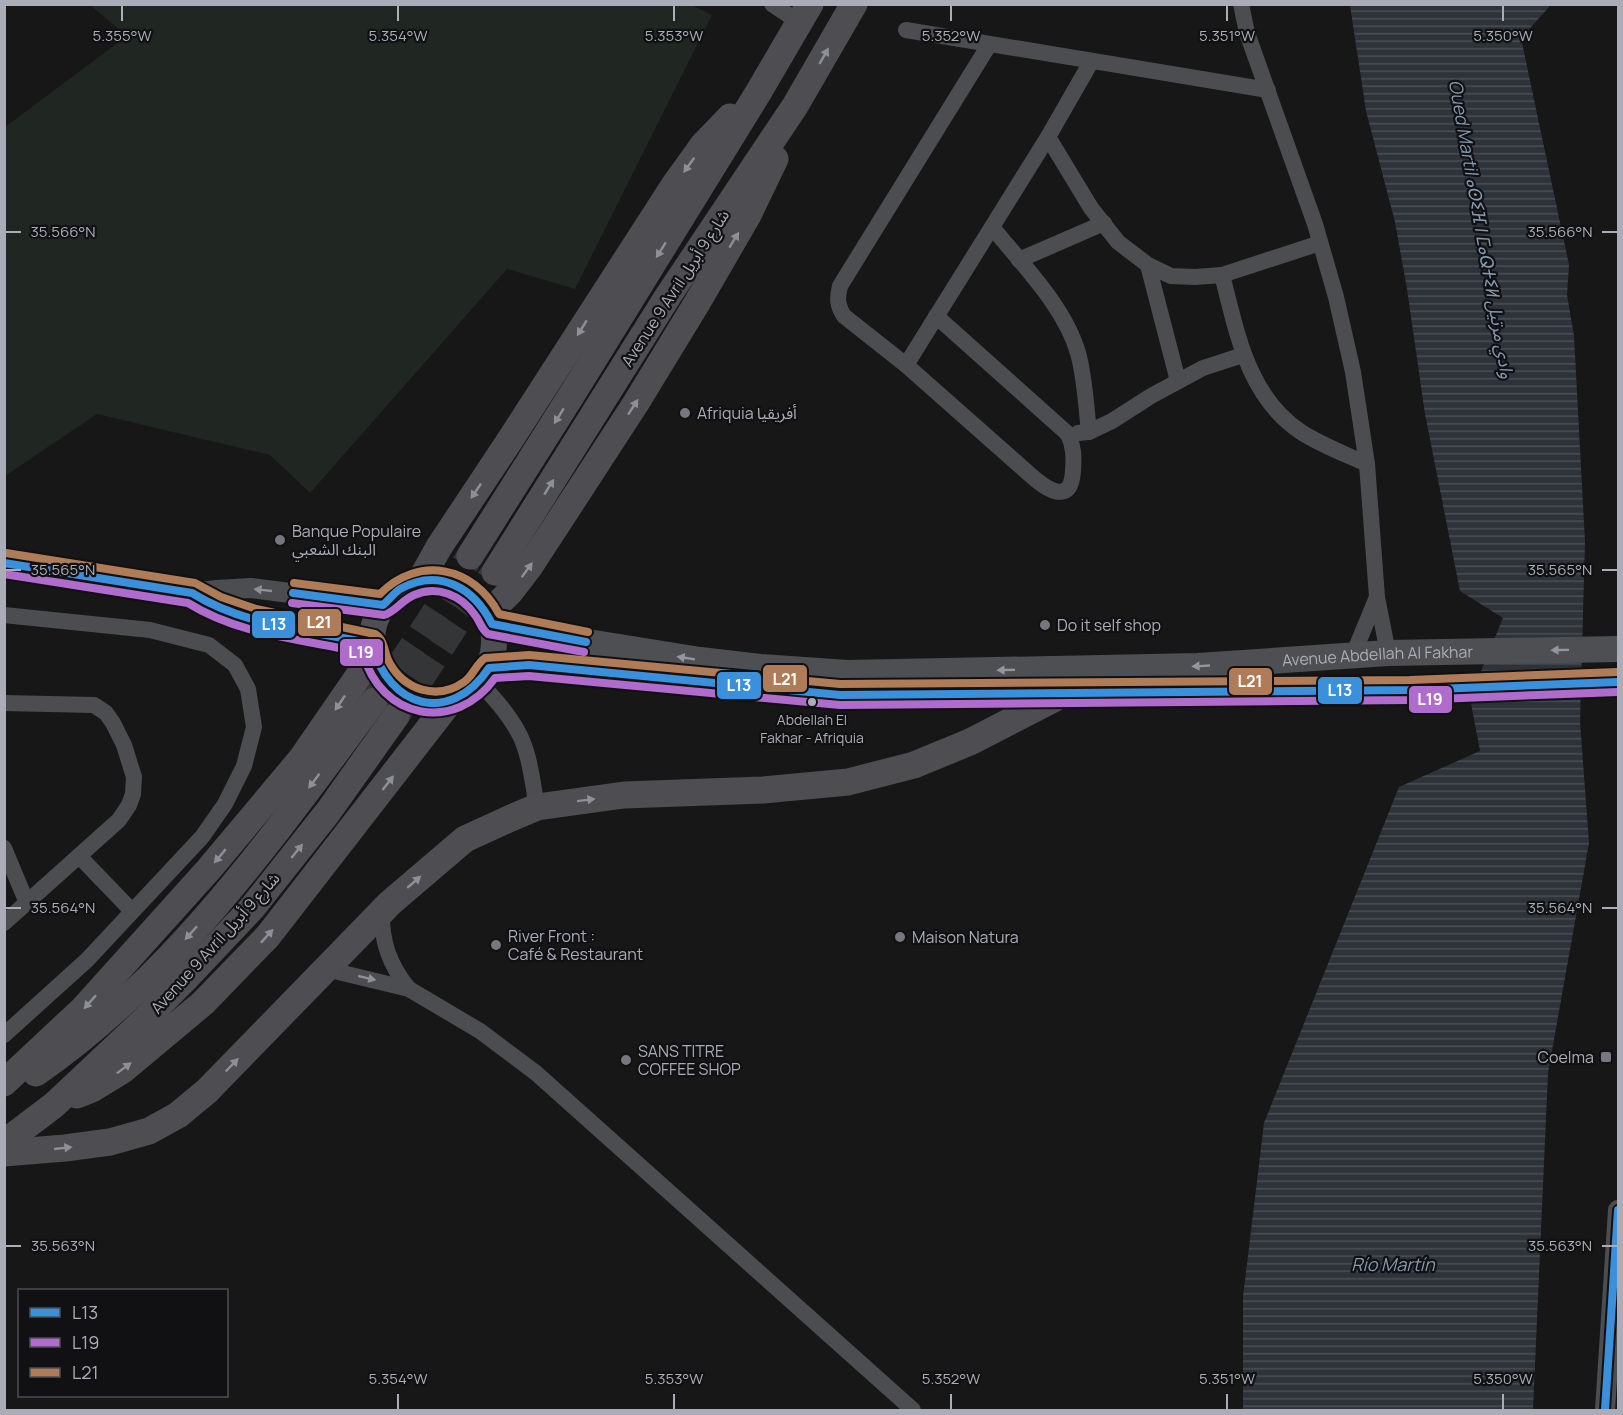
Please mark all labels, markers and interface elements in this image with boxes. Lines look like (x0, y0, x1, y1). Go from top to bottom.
text: 5.355°W (93, 25, 151, 46)
text: 5.354°W (368, 25, 428, 46)
text: 5.353°W (645, 25, 703, 46)
text: 5.352°W (922, 25, 980, 46)
text: 5.351°W (1199, 25, 1255, 46)
text: 5.350°W (1473, 25, 1533, 46)
one-way arrow (819, 47, 829, 64)
water label: Oued Martil ⴰⵙⵉⴼ ⵏ ⵎⴰⵕⵜⵉⵍ وادي مرتيل (1441, 78, 1520, 381)
one-way arrow (683, 156, 695, 172)
street label: Avenue 9 Avril شارع 9 أبريل (616, 205, 736, 372)
text: 35.566°N (30, 221, 96, 242)
text: 35.566°N (1527, 221, 1593, 242)
one-way arrow (729, 231, 739, 248)
one-way arrow (656, 242, 667, 258)
one-way arrow (576, 320, 587, 336)
one-way arrow (628, 399, 639, 415)
place label: Afriquia أفريقيا (697, 402, 797, 424)
marker: Afriquia أفريقيا (678, 406, 692, 420)
one-way arrow (553, 407, 564, 424)
one-way arrow (543, 479, 554, 495)
one-way arrow (470, 483, 482, 499)
place label: Banque Populaire البنك الشعبي (292, 520, 421, 562)
marker: Banque Populaire البنك الشعبي (273, 533, 287, 547)
text: 35.565°N (31, 559, 95, 580)
text: 35.565°N (1528, 559, 1592, 580)
one-way arrow (520, 562, 532, 577)
one-way arrow (253, 585, 272, 595)
line badge: L21 (297, 608, 342, 637)
line badge: L13 (251, 610, 296, 639)
text: L21 (306, 611, 332, 633)
text: L13 (262, 613, 286, 635)
place label: Do it self shop (1057, 614, 1161, 636)
marker: Do it self shop (1038, 618, 1052, 632)
line badge: L19 (339, 638, 384, 667)
text: L19 (348, 641, 374, 663)
street label: Avenue Abdellah Al Fakhar (1281, 641, 1474, 671)
one-way arrow (1551, 645, 1570, 655)
one-way arrow (676, 653, 695, 662)
one-way arrow (1191, 661, 1210, 671)
line badge: L21 (762, 664, 808, 693)
one-way arrow (997, 665, 1016, 675)
line badge: L21 (1228, 667, 1273, 696)
text: L21 (772, 668, 798, 690)
text: L21 (1237, 670, 1263, 692)
line badge: L13 (716, 671, 762, 700)
text: L13 (727, 674, 751, 696)
line badge: L13 (1317, 676, 1363, 705)
text: L13 (1328, 679, 1352, 701)
line badge: L19 (1408, 685, 1453, 714)
text: L19 (1417, 688, 1443, 710)
one-way arrow (335, 695, 346, 711)
marker: Abdellah El Fakhar - Afriquia (806, 696, 818, 708)
place label: Abdellah El Fakhar - Afriquia (760, 710, 864, 747)
one-way arrow (308, 773, 320, 789)
one-way arrow (381, 775, 394, 791)
one-way arrow (576, 795, 595, 804)
one-way arrow (291, 843, 303, 858)
one-way arrow (214, 848, 227, 863)
street label: Avenue 9 Avril شارع 9 أبريل (146, 868, 286, 1020)
one-way arrow (406, 876, 421, 889)
text: 35.564°N (31, 897, 95, 918)
text: 35.564°N (1528, 897, 1592, 918)
place label: River Front : Café & Restaurant (508, 925, 643, 965)
one-way arrow (185, 926, 199, 940)
place label: Maison Natura (912, 926, 1019, 948)
one-way arrow (260, 929, 274, 944)
marker: Maison Natura (893, 930, 907, 944)
marker: River Front : Café & Restaurant (489, 938, 503, 952)
one-way arrow (358, 973, 377, 983)
one-way arrow (83, 994, 97, 1009)
place label: SANS TITRE COFFEE SHOP (638, 1040, 741, 1080)
place label: Coelma (1538, 1046, 1594, 1068)
marker: Coelma (1599, 1050, 1613, 1064)
marker: SANS TITRE COFFEE SHOP (619, 1053, 633, 1067)
one-way arrow (225, 1058, 238, 1073)
one-way arrow (117, 1063, 132, 1075)
one-way arrow (53, 1143, 72, 1153)
text: 35.563°N (31, 1235, 95, 1256)
text: 35.563°N (1528, 1235, 1592, 1256)
water label: Río Martín (1351, 1252, 1436, 1276)
legend (18, 1289, 228, 1397)
text: L13 (72, 1300, 98, 1324)
text: L19 (72, 1330, 99, 1354)
text: L21 (72, 1360, 98, 1384)
text: 5.354°W (368, 1368, 428, 1389)
text: 5.353°W (645, 1368, 703, 1389)
text: 5.352°W (922, 1368, 980, 1389)
text: 5.351°W (1199, 1368, 1255, 1389)
text: 5.350°W (1473, 1368, 1533, 1389)

